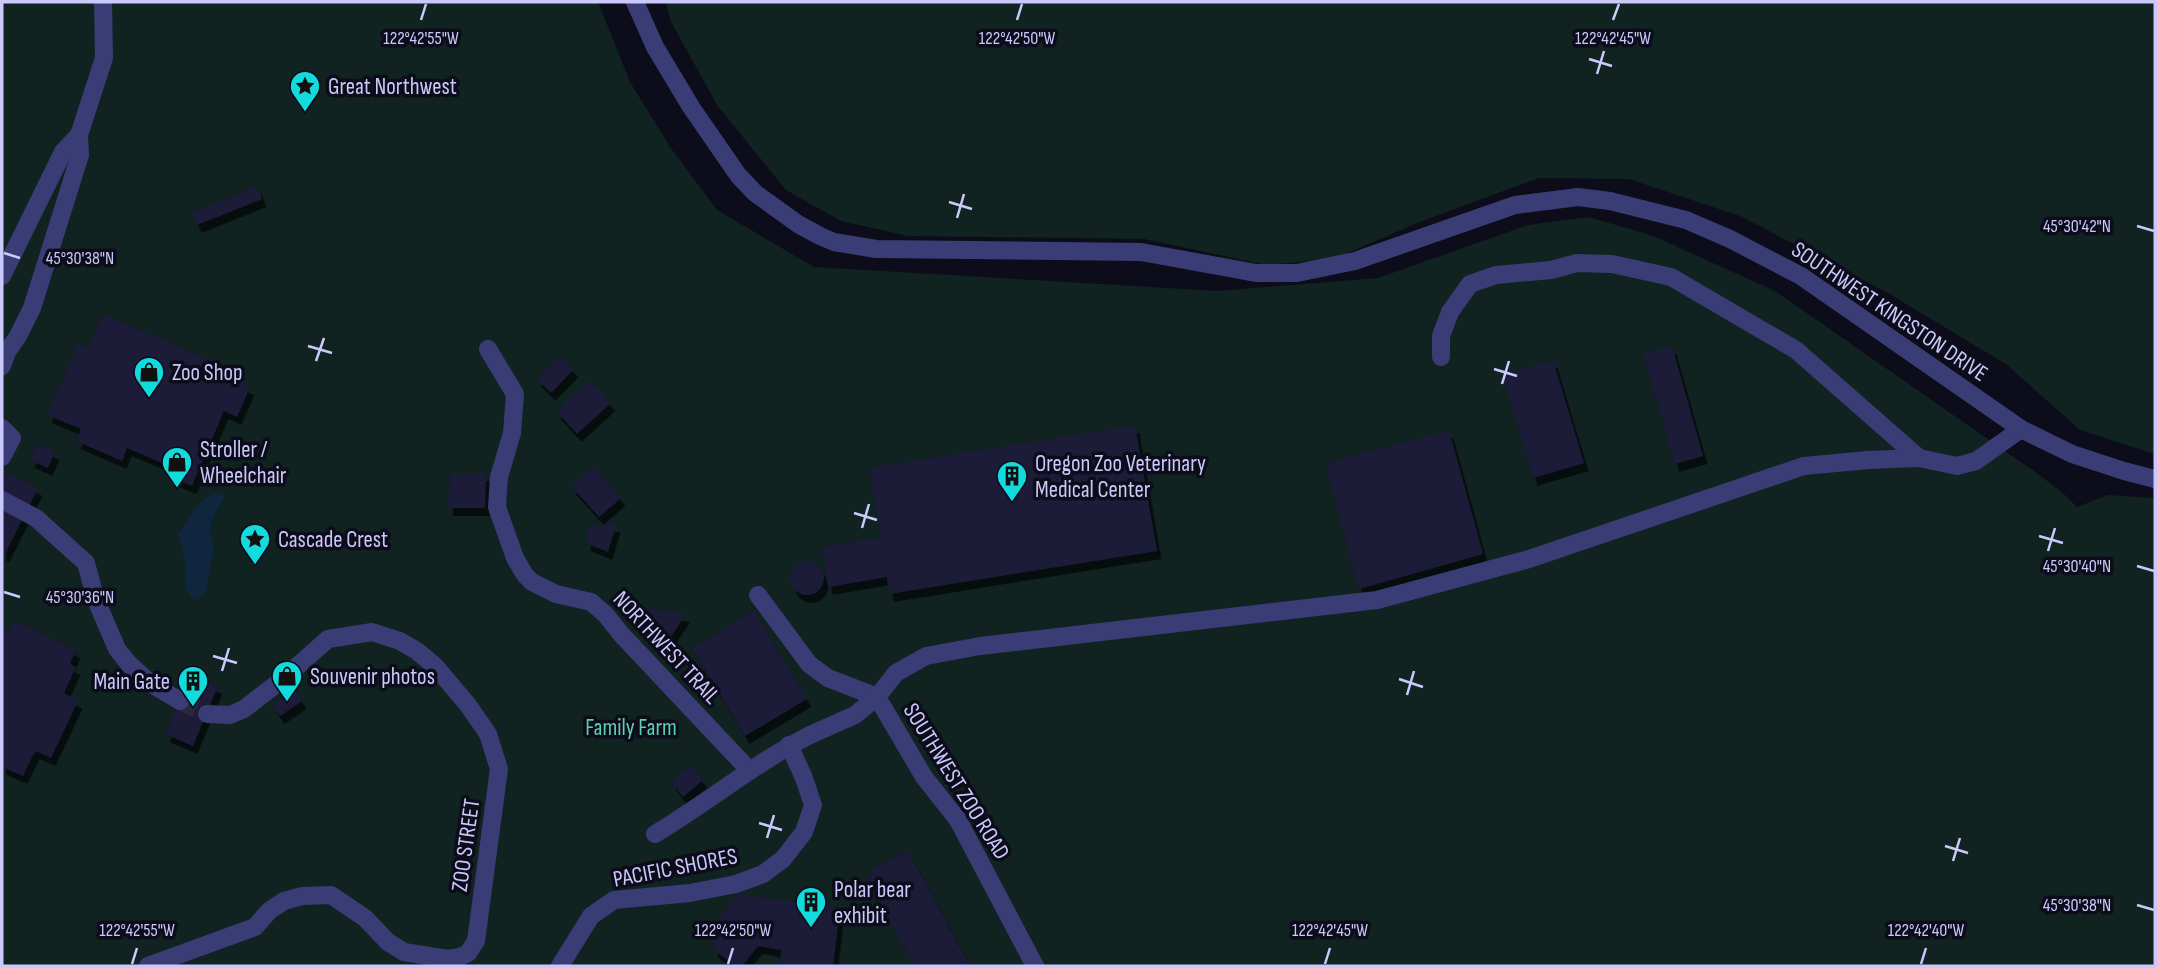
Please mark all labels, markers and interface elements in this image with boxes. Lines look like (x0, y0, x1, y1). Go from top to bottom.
text: 122°42'55"W (383, 28, 459, 49)
text: 122°42'50"W (979, 28, 1055, 49)
text: 122°42'45"W (1575, 28, 1651, 49)
place icon: Great Northwest (288, 69, 322, 113)
place label: Great Northwest (328, 73, 457, 101)
text: 45°30'42"N (2043, 216, 2111, 237)
street label: SOUTHWEST KINGSTON DRIVE (1786, 236, 1993, 388)
text: 45°30'38"N (46, 248, 114, 269)
shop icon: Zoo Shop (132, 355, 166, 399)
place label: Zoo Shop (172, 359, 243, 387)
place label: Stroller / Wheelchair (200, 436, 287, 490)
shop icon: Stroller / Wheelchair (160, 445, 194, 489)
place label: Oregon Zoo Veterinary Medical Center (1035, 450, 1206, 504)
building icon: Oregon Zoo Veterinary Medical Center (995, 459, 1029, 503)
place icon: Cascade Crest (238, 522, 272, 566)
place label: Cascade Crest (278, 526, 388, 554)
text: 45°30'40"N (2043, 556, 2111, 577)
street label: NORTHWEST TRAIL (607, 585, 726, 710)
text: 45°30'36"N (46, 587, 114, 608)
shop icon: Souvenir photos (270, 659, 304, 703)
place label: Souvenir photos (310, 663, 435, 691)
building icon: Main Gate (176, 664, 210, 708)
place label: Main Gate (93, 668, 170, 696)
street label: SOUTHWEST ZOO ROAD (897, 698, 1015, 865)
park label: Family Farm (585, 714, 677, 742)
street label: ZOO STREET (446, 797, 486, 893)
street label: PACIFIC SHORES (611, 842, 740, 894)
place label: Polar bear exhibit (834, 876, 911, 930)
building icon: Polar bear exhibit (794, 885, 828, 929)
text: 45°30'38"N (2043, 895, 2111, 916)
text: 122°42'55"W (99, 920, 175, 941)
text: 122°42'50"W (695, 920, 771, 941)
text: 122°42'45"W (1292, 920, 1368, 941)
text: 122°42'40"W (1888, 920, 1965, 941)

